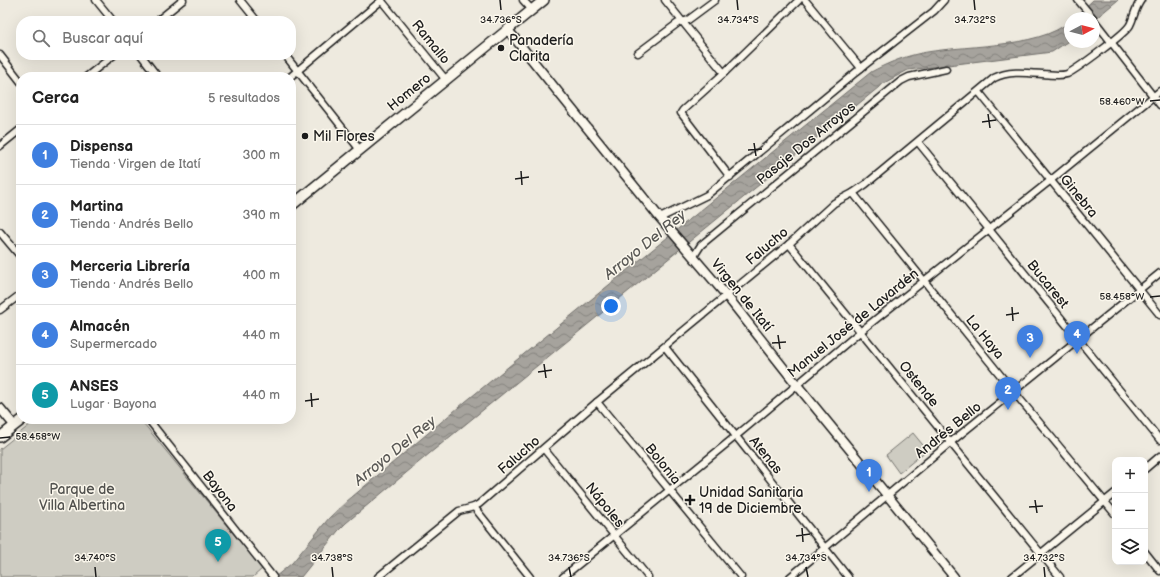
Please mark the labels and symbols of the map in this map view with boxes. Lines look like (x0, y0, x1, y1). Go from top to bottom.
north arrow (1064, 12, 1100, 48)
text: 34.736°S (480, 14, 522, 26)
text: 34.734°S (717, 14, 759, 26)
text: 34.732°S (954, 14, 996, 26)
street label: Ramallo (408, 17, 454, 67)
place label: Panadería Clarita (509, 32, 574, 65)
marker: Panadería Clarita (496, 43, 506, 53)
street label: Homero (384, 69, 434, 115)
text: 58.460°W (1099, 96, 1145, 108)
street label: Pasaje Dos Arroyos (753, 98, 859, 188)
place label: Mil Flores (313, 128, 375, 145)
marker: Mil Flores (300, 131, 310, 141)
street label: Ginebra (1056, 171, 1102, 221)
water label: Arroyo Del Rey (599, 205, 691, 285)
street label: Falucho (742, 223, 792, 269)
street label: Virgen de Itatí (707, 255, 777, 335)
street label: Bucarest (1023, 256, 1073, 312)
street label: Manuel José de Lavardén (784, 265, 922, 381)
text: 58.458°W (1100, 291, 1144, 303)
your location (601, 296, 621, 316)
street label: La Haya (962, 312, 1008, 362)
pin: 4 (1064, 321, 1090, 354)
pin: 3 (1017, 325, 1043, 358)
street label: Ostende (895, 358, 943, 410)
pin: 2 (995, 377, 1021, 410)
street label: Andrés Bello (911, 398, 985, 462)
water label: Arroyo Del Rey (349, 411, 441, 491)
text: 58.458°W (16, 431, 60, 443)
street label: Falucho (495, 432, 543, 478)
street label: Atenas (746, 433, 786, 477)
street label: Bolonia (641, 440, 685, 488)
pin: 1 (856, 459, 882, 492)
street label: Bayona (199, 467, 241, 515)
street label: Nápoles (582, 479, 628, 531)
park label: Parque de Villa Albertina (39, 481, 125, 514)
place label: Unidad Sanitaria 19 de Diciembre (699, 484, 804, 517)
marker: Unidad Sanitaria 19 de Diciembre (684, 494, 696, 506)
pin: 5 (205, 529, 231, 562)
text: 34.740°S (74, 552, 116, 564)
text: 34.738°S (311, 552, 353, 564)
text: 34.736°S (548, 552, 590, 564)
text: 34.734°S (785, 552, 827, 564)
text: 34.732°S (1023, 552, 1065, 564)

